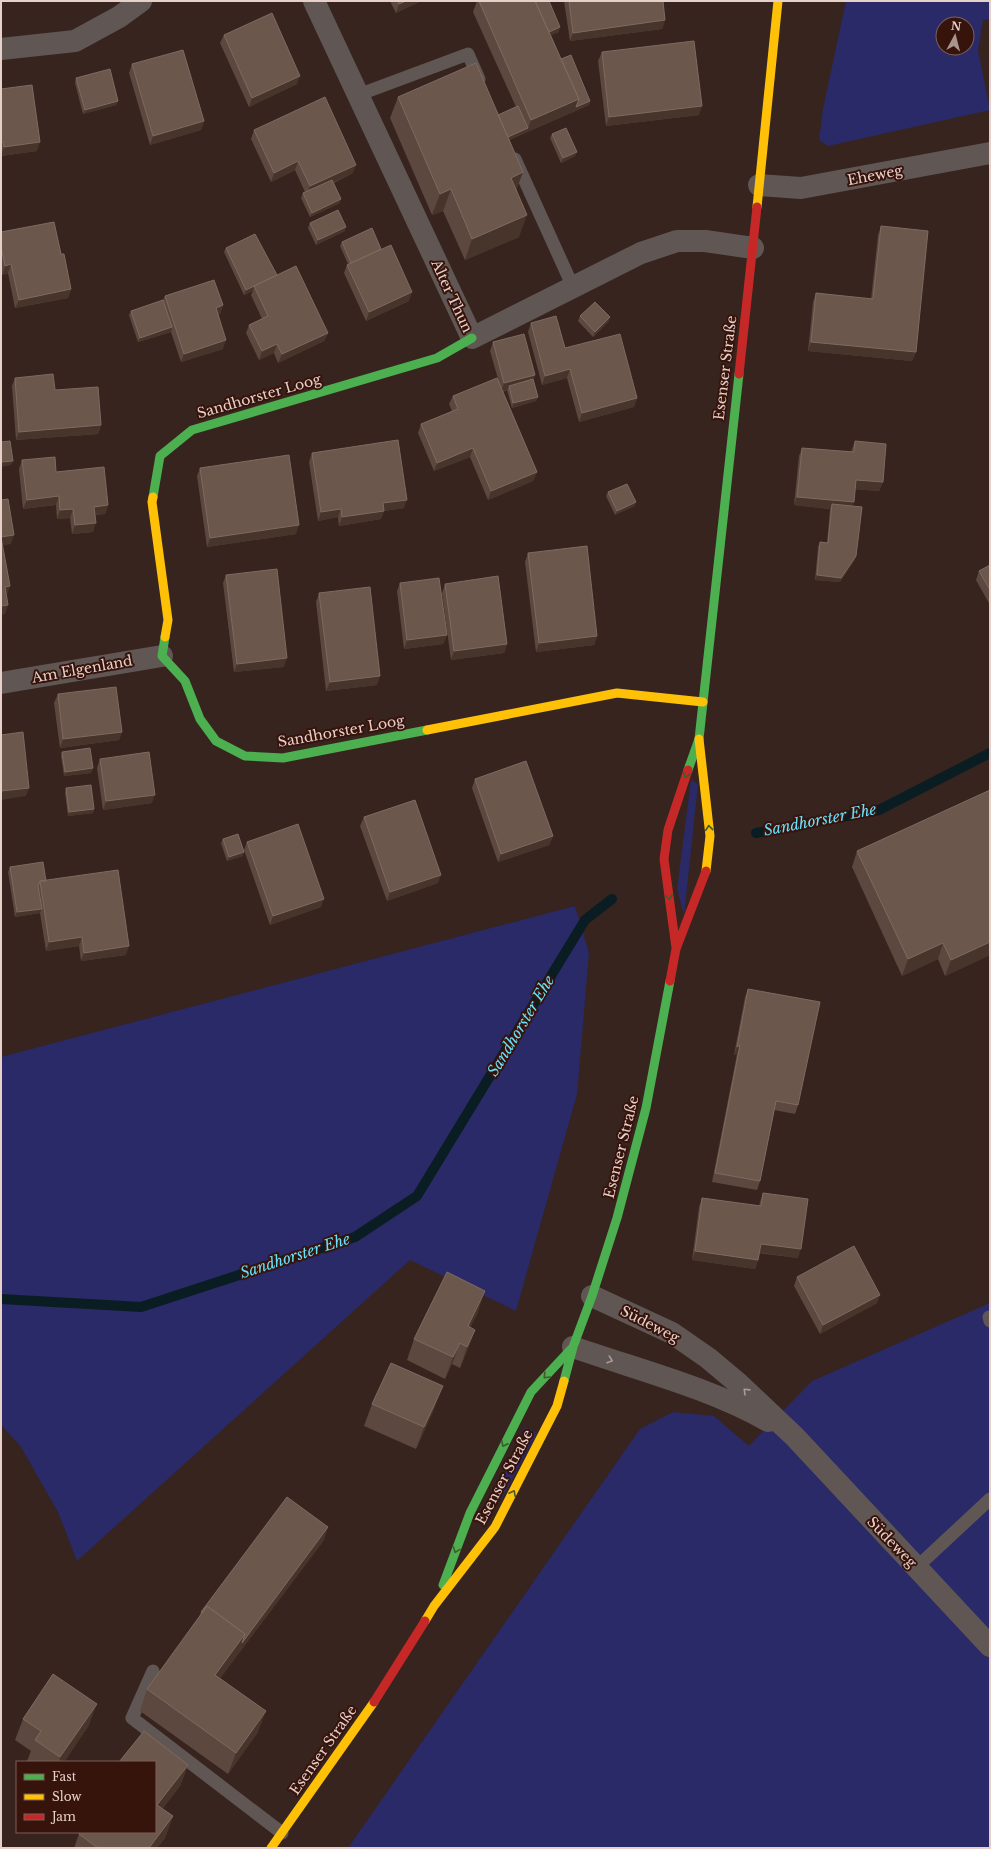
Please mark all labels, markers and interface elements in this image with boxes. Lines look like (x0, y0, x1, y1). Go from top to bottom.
north arrow (935, 16, 975, 56)
text: N (950, 18, 963, 34)
street label: Eheweg (846, 161, 905, 189)
street label: Alter Thun (427, 256, 477, 336)
street label: Esenser Straße (710, 315, 740, 421)
street label: Sandhorster Loog (195, 370, 324, 422)
street label: Am Elgenland (29, 651, 134, 687)
street label: Sandhorster Loog (276, 711, 406, 751)
one-way arrow (682, 772, 691, 779)
water label: Sandhorster Ehe (762, 799, 878, 840)
one-way arrow (705, 825, 714, 831)
one-way arrow (664, 894, 673, 900)
water label: Sandhorster Ehe (483, 972, 558, 1080)
street label: Esenser Straße (600, 1094, 642, 1200)
water label: Sandhorster Ehe (238, 1229, 352, 1282)
street label: Südeweg (617, 1301, 683, 1347)
one-way arrow (606, 1355, 613, 1364)
one-way arrow (543, 1371, 551, 1379)
one-way arrow (744, 1389, 751, 1396)
street label: Esenser Straße (471, 1426, 537, 1528)
one-way arrow (502, 1439, 509, 1447)
one-way arrow (508, 1489, 516, 1497)
street label: Südeweg (863, 1513, 921, 1572)
one-way arrow (453, 1546, 461, 1553)
street label: Esenser Straße (285, 1702, 361, 1798)
legend (16, 1761, 156, 1833)
text: Fast (52, 1769, 77, 1784)
text: Slow (52, 1789, 82, 1804)
text: Jam (50, 1809, 76, 1824)

